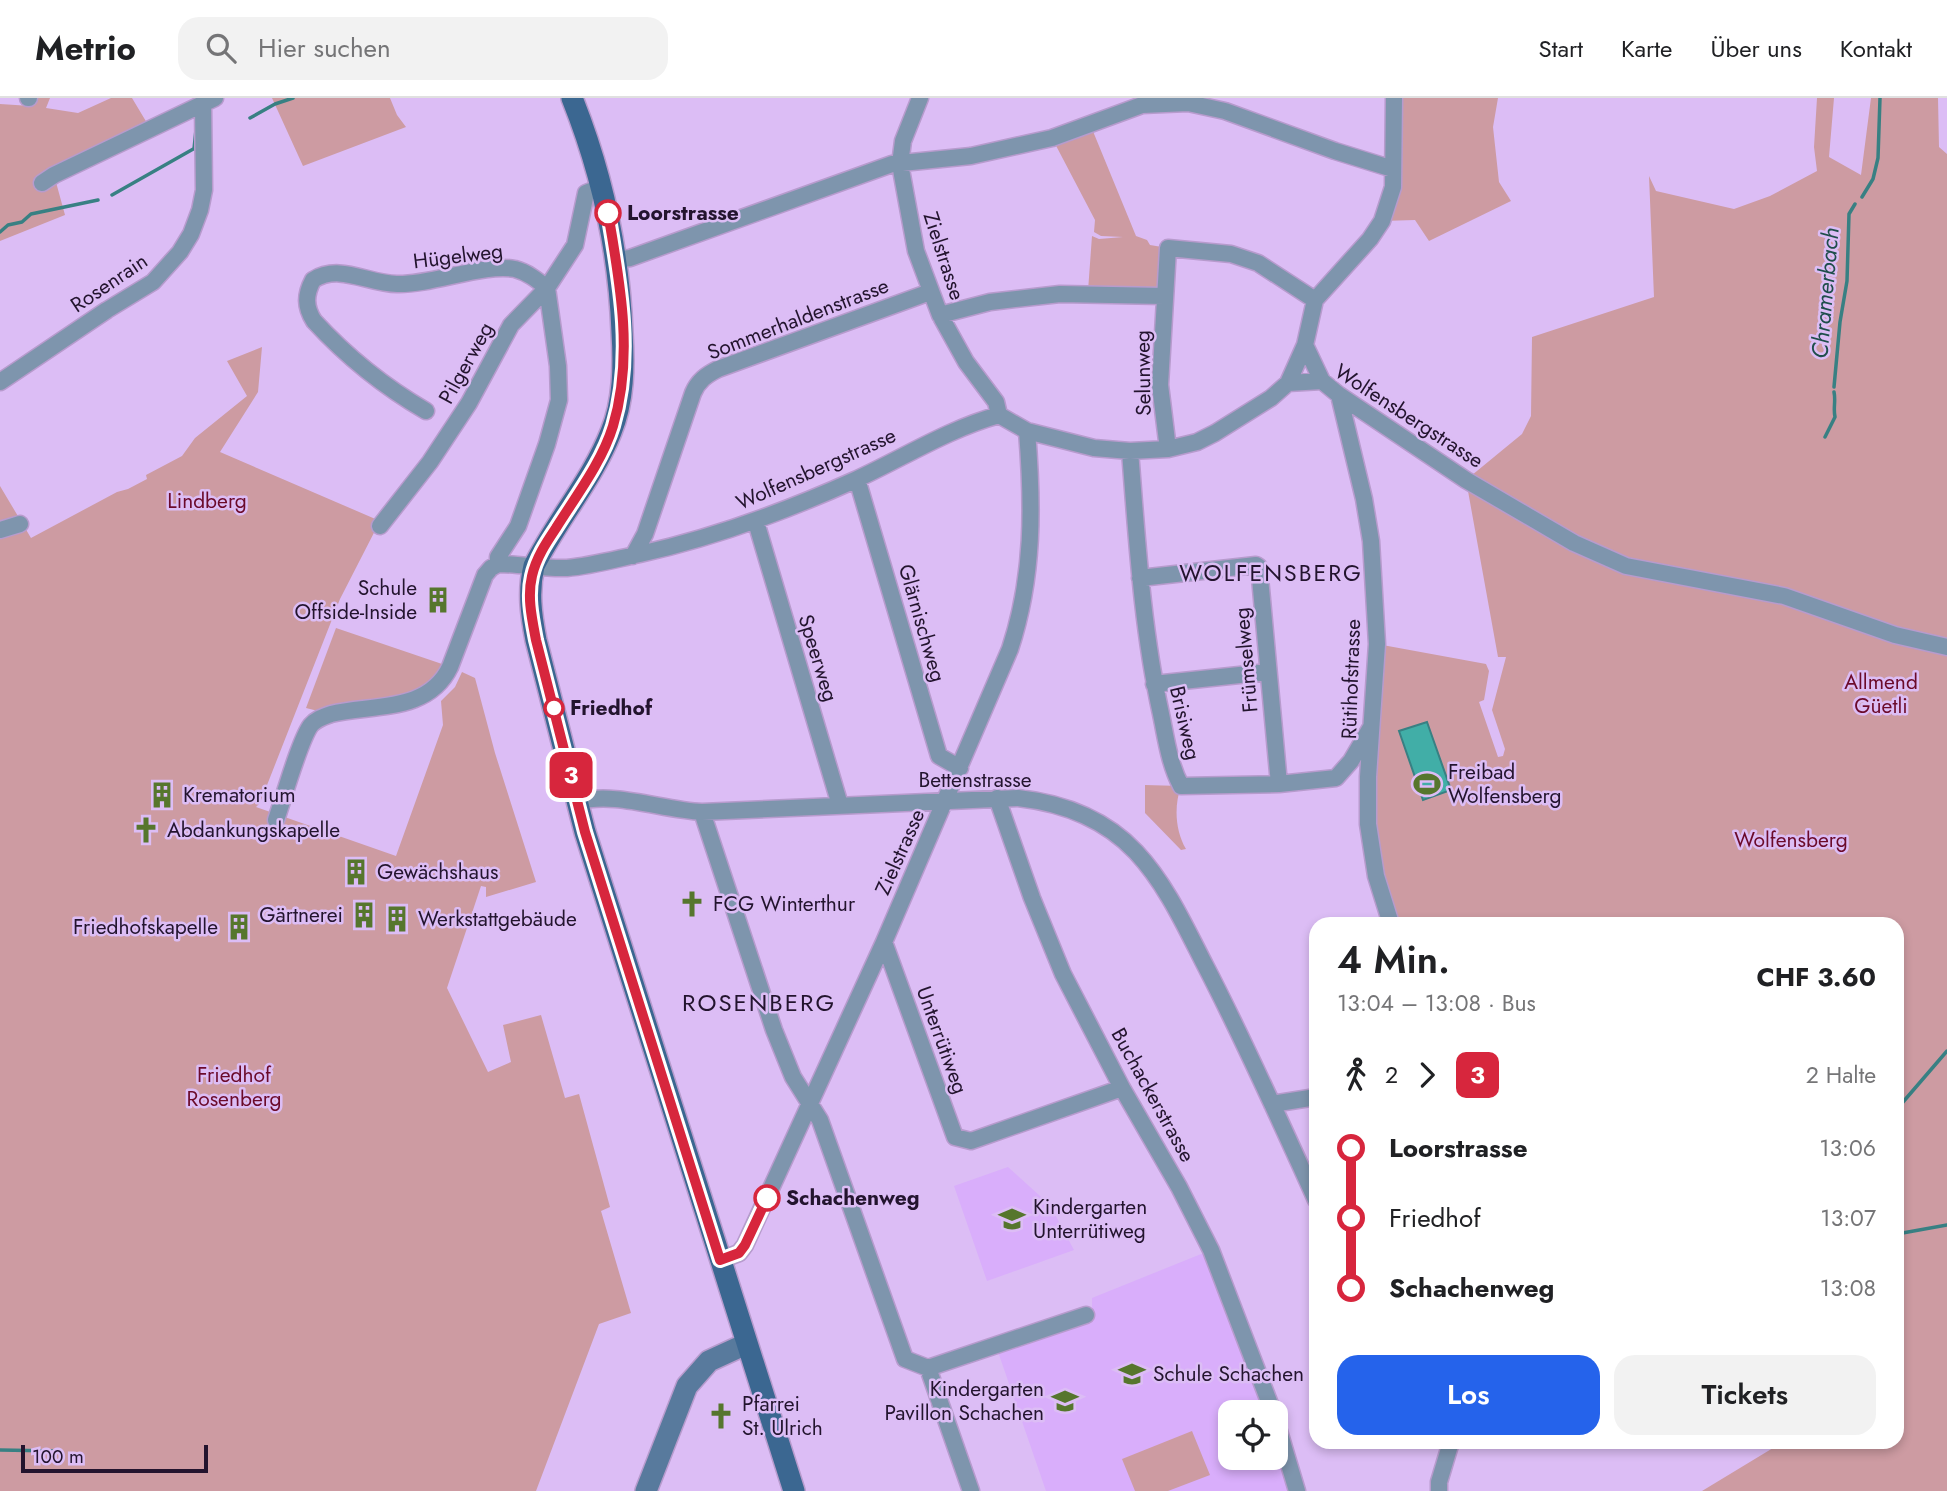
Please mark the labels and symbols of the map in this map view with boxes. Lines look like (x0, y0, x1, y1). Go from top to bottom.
place label: Loorstrasse (627, 198, 739, 228)
marker: Loorstrasse (595, 200, 621, 226)
street label: Zielstrasse (916, 208, 972, 304)
water label: Chramerbach (1802, 226, 1848, 360)
street label: Hügelweg (411, 236, 505, 276)
street label: Rosenrain (64, 246, 154, 320)
street label: Sommerhaldenstrasse (703, 271, 893, 367)
street label: Pilgerweg (431, 317, 501, 409)
street label: Selunweg (1127, 330, 1159, 416)
street label: Wolfensbergstrasse (1329, 357, 1489, 475)
street label: Wolfensbergstrasse (731, 420, 901, 518)
park label: Lindberg (167, 486, 247, 516)
district label: WOLFENSBERG (1179, 556, 1363, 590)
street label: Glärnischweg (891, 561, 953, 685)
place label: Schule Offside-Inside (294, 573, 417, 627)
building icon: Schule Offside-Inside (423, 585, 453, 615)
street label: Frümselweg (1226, 606, 1266, 714)
street label: Speerweg (791, 611, 845, 705)
street label: Rütihofstrasse (1334, 618, 1368, 740)
park label: Allmend Güetli (1844, 667, 1918, 721)
street label: Brisiweg (1162, 683, 1208, 763)
place label: Friedhof (570, 693, 653, 723)
marker: Friedhof (544, 698, 564, 718)
line badge: 3 (548, 752, 594, 798)
place label: Freibad Wolfensberg (1448, 757, 1561, 811)
street label: Bettenstrasse (918, 765, 1032, 795)
sports icon: Freibad Wolfensberg (1412, 769, 1442, 799)
building icon: Krematorium (147, 780, 177, 810)
place label: Krematorium (183, 780, 296, 810)
street label: Zielstrasse (868, 804, 932, 900)
church icon: Abdankungskapelle (131, 815, 161, 845)
place label: Abdankungskapelle (167, 815, 340, 845)
park label: Wolfensberg (1734, 825, 1848, 855)
building icon: Gewächshaus (341, 857, 371, 887)
place label: Gewächshaus (377, 857, 498, 887)
church icon: FCG Winterthur (677, 889, 707, 919)
place label: FCG Winterthur (713, 889, 856, 919)
place label: Gärtnerei (259, 900, 343, 930)
building icon: Gärtnerei (349, 900, 379, 930)
building icon: Werkstattgebäude (382, 904, 412, 934)
place label: Werkstattgebäude (418, 904, 577, 934)
place label: Friedhofskapelle (73, 912, 218, 942)
building icon: Friedhofskapelle (224, 912, 254, 942)
street label: Unterrütiweg (909, 982, 975, 1098)
district label: ROSENBERG (682, 985, 836, 1020)
street label: Buchackerstrasse (1104, 1022, 1202, 1168)
park label: Friedhof Rosenberg (186, 1060, 282, 1114)
place label: Schachenweg (786, 1183, 920, 1213)
marker: Schachenweg (754, 1185, 780, 1211)
place label: Kindergarten Unterrütiweg (1033, 1192, 1147, 1246)
school or university icon: Kindergarten Unterrütiweg (997, 1204, 1027, 1234)
school or university icon: Schule Schachen (1117, 1359, 1147, 1389)
place label: Schule Schachen (1153, 1359, 1304, 1389)
place label: Kindergarten Pavillon Schachen (884, 1374, 1044, 1428)
school or university icon: Kindergarten Pavillon Schachen (1050, 1386, 1080, 1416)
place label: Pfarrei St. Ulrich (742, 1389, 823, 1443)
church icon: Pfarrei St. Ulrich (706, 1401, 736, 1431)
scale bar (21, 1442, 208, 1474)

